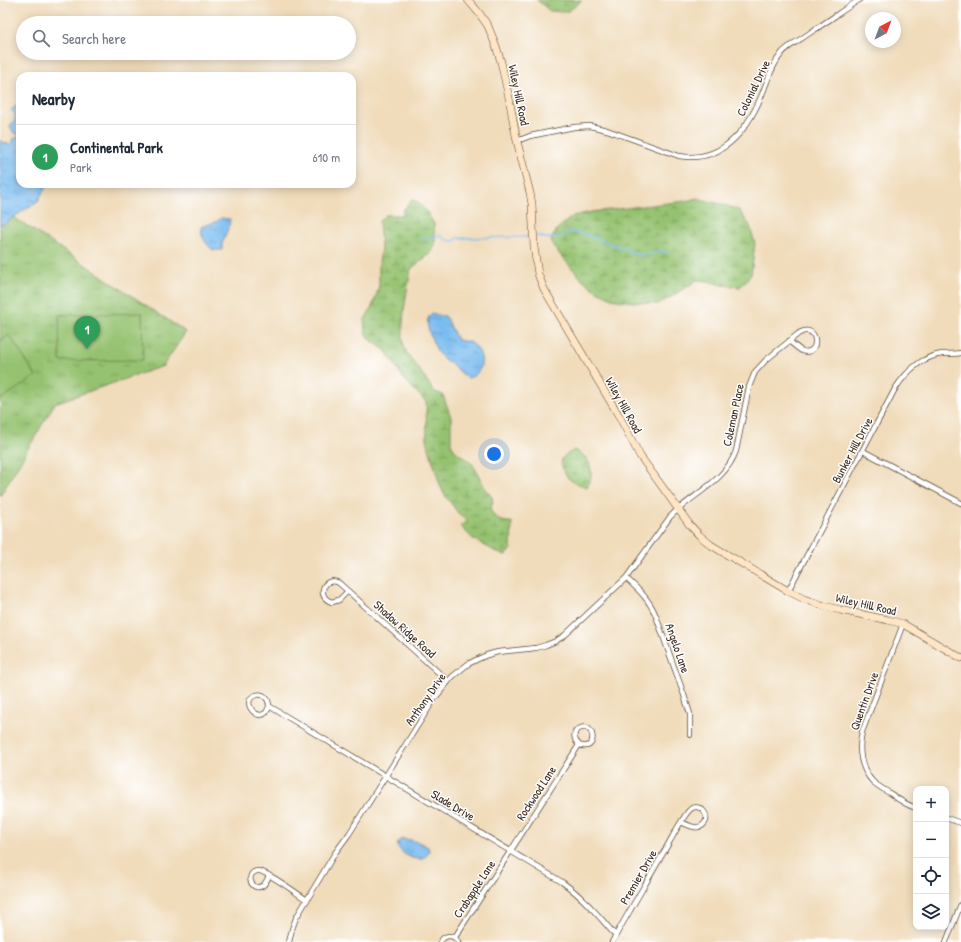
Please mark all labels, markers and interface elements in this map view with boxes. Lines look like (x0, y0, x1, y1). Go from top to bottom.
north arrow (865, 12, 901, 48)
search box (16, 16, 356, 60)
icon: search (30, 27, 52, 49)
text: Search here (62, 28, 126, 49)
street label: Colonial Drive (732, 57, 774, 119)
street label: Wiley Hill Road (504, 63, 534, 127)
text: Nearby (32, 87, 75, 110)
text: Continental Park (70, 137, 163, 158)
text: 1 (43, 148, 47, 166)
text: 610 m (312, 148, 340, 166)
text: Park (70, 158, 92, 176)
pin: 1 (74, 316, 100, 349)
street label: Wiley Hill Road (602, 374, 647, 436)
street label: Coleman Place (718, 382, 748, 448)
street label: Bunker Hill Drive (828, 414, 877, 486)
your location (484, 444, 504, 464)
street label: Wiley Hill Road (834, 589, 898, 619)
street label: Shadow Ridge Road (370, 596, 440, 662)
street label: Angelo Lane (662, 621, 695, 675)
street label: Anthony Drive (401, 669, 450, 729)
street label: Quentin Drive (846, 669, 882, 732)
street label: Rockwood Lane (512, 762, 560, 824)
street label: Slade Drive (428, 785, 478, 825)
map controls (913, 786, 949, 930)
button: + (913, 786, 949, 822)
button: − (913, 822, 949, 858)
street label: Premier Drive (615, 846, 661, 908)
street label: Crabapple Lane (449, 857, 499, 921)
button: locate (913, 858, 949, 894)
button: layers (913, 894, 949, 930)

